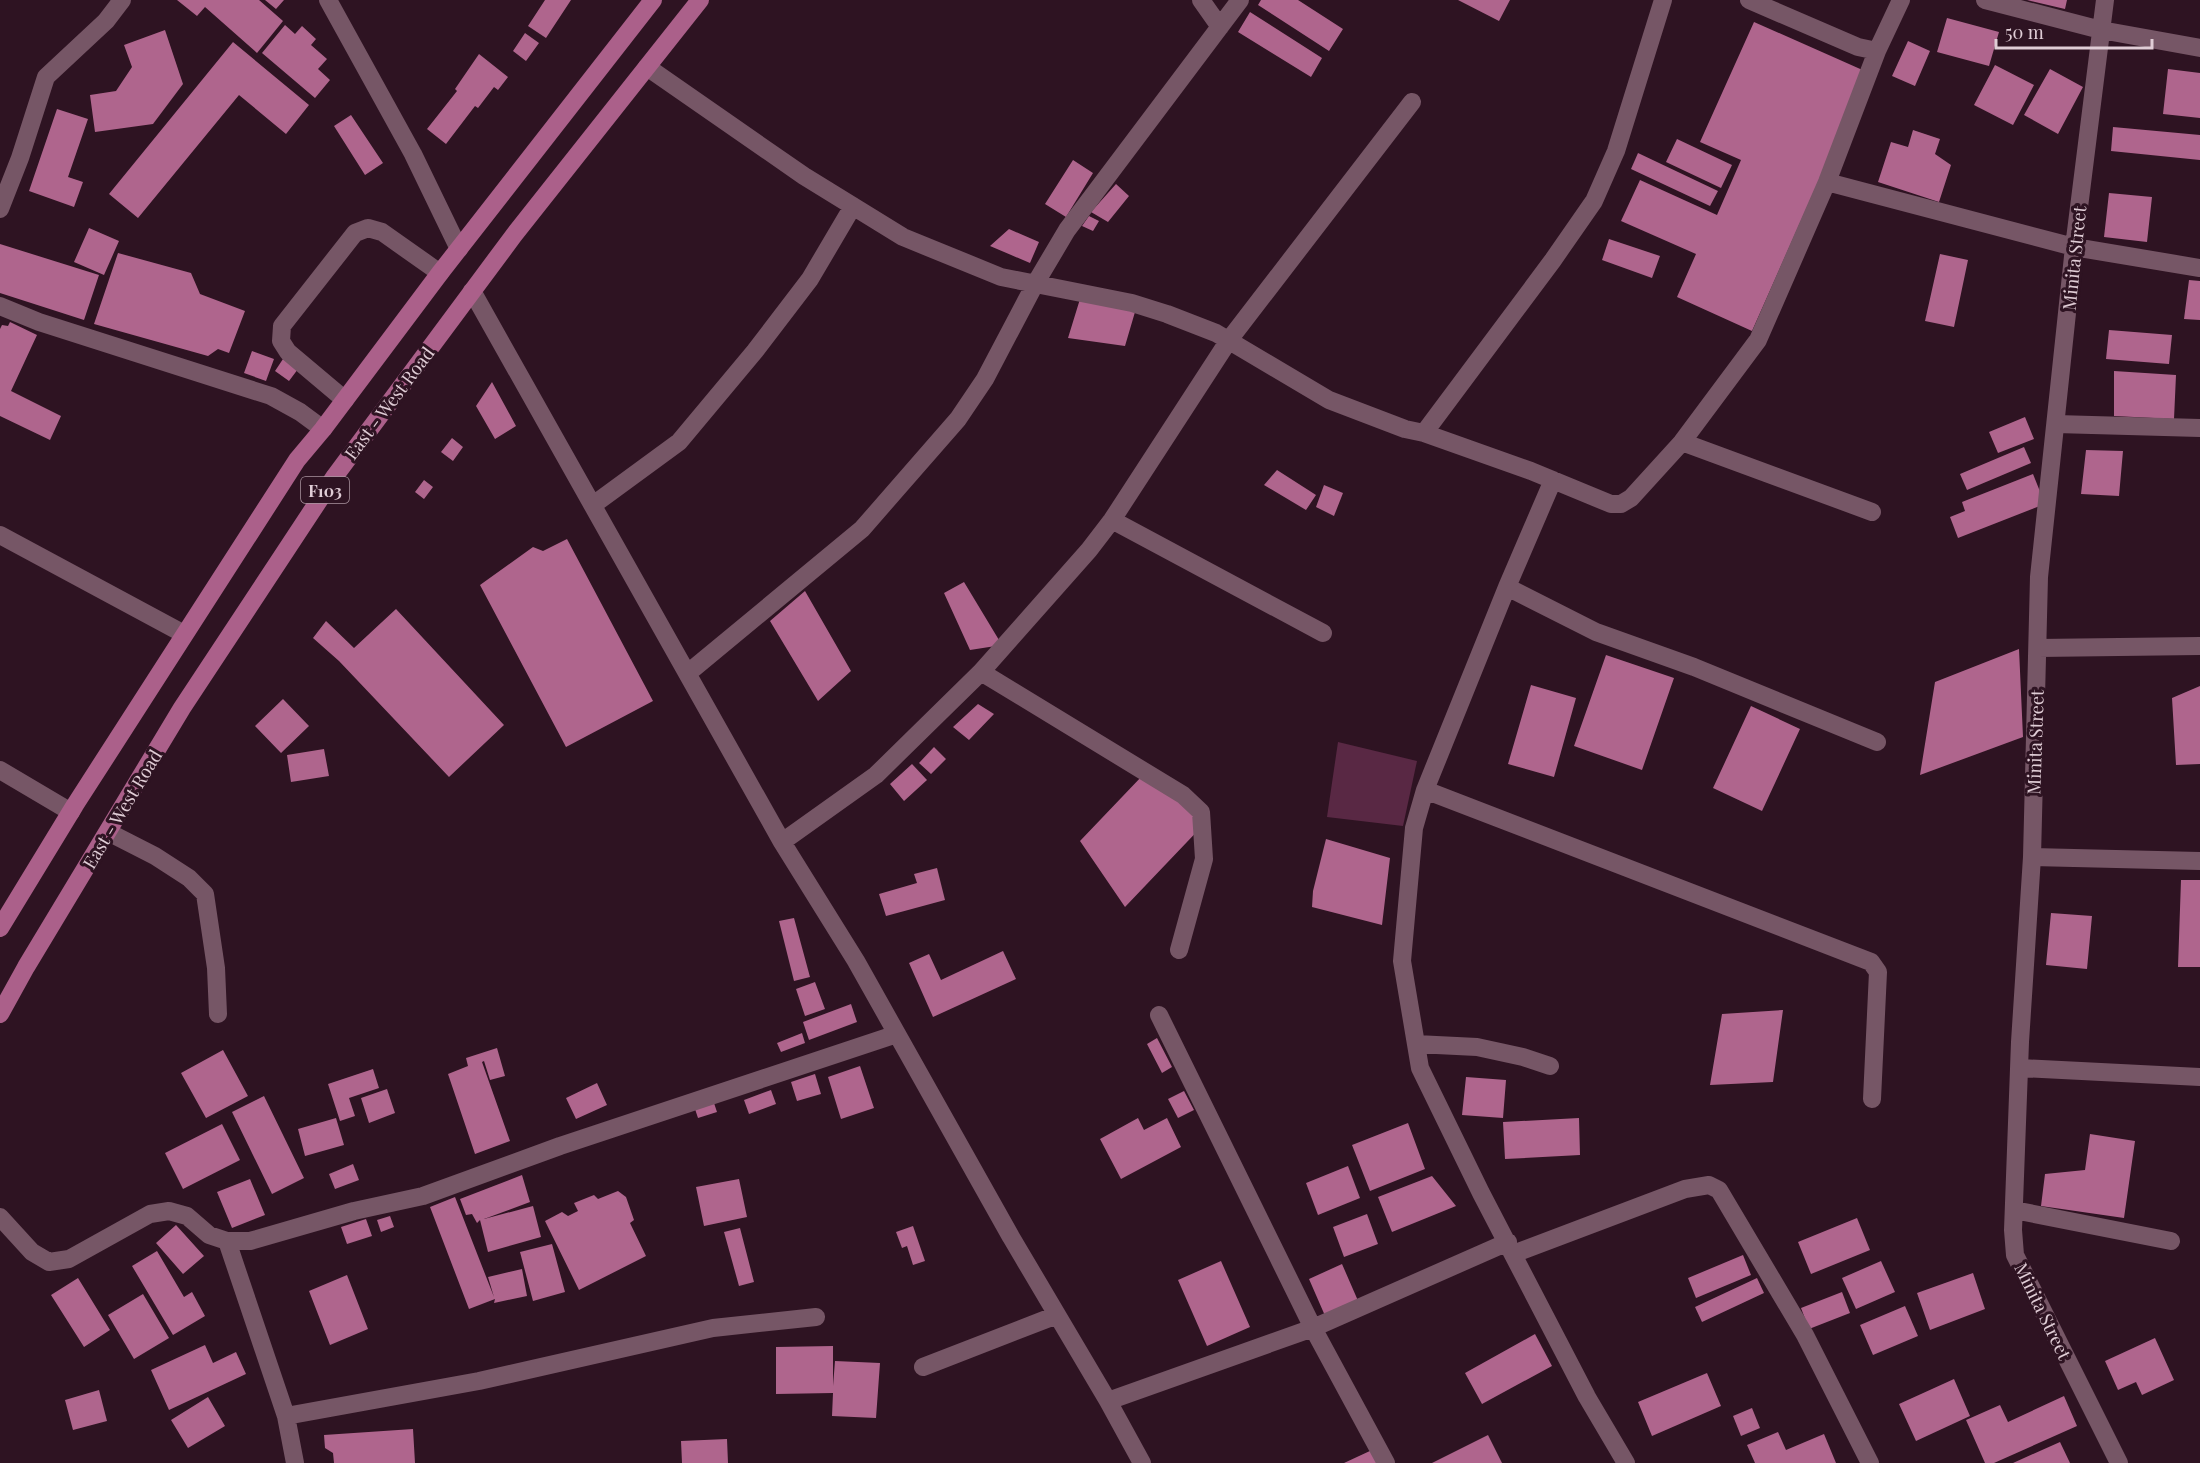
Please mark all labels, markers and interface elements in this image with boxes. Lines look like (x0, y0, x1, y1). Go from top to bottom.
scale bar (1996, 12, 2152, 50)
text: 50 m (2005, 20, 2044, 44)
street label: Minita Street (2057, 204, 2091, 311)
street label: East - West Road (339, 341, 440, 464)
road number: F103 (301, 477, 349, 503)
street label: Minita Street (2021, 689, 2049, 795)
street label: East - West Road (77, 744, 167, 873)
street label: Minita Street (2009, 1259, 2077, 1364)

